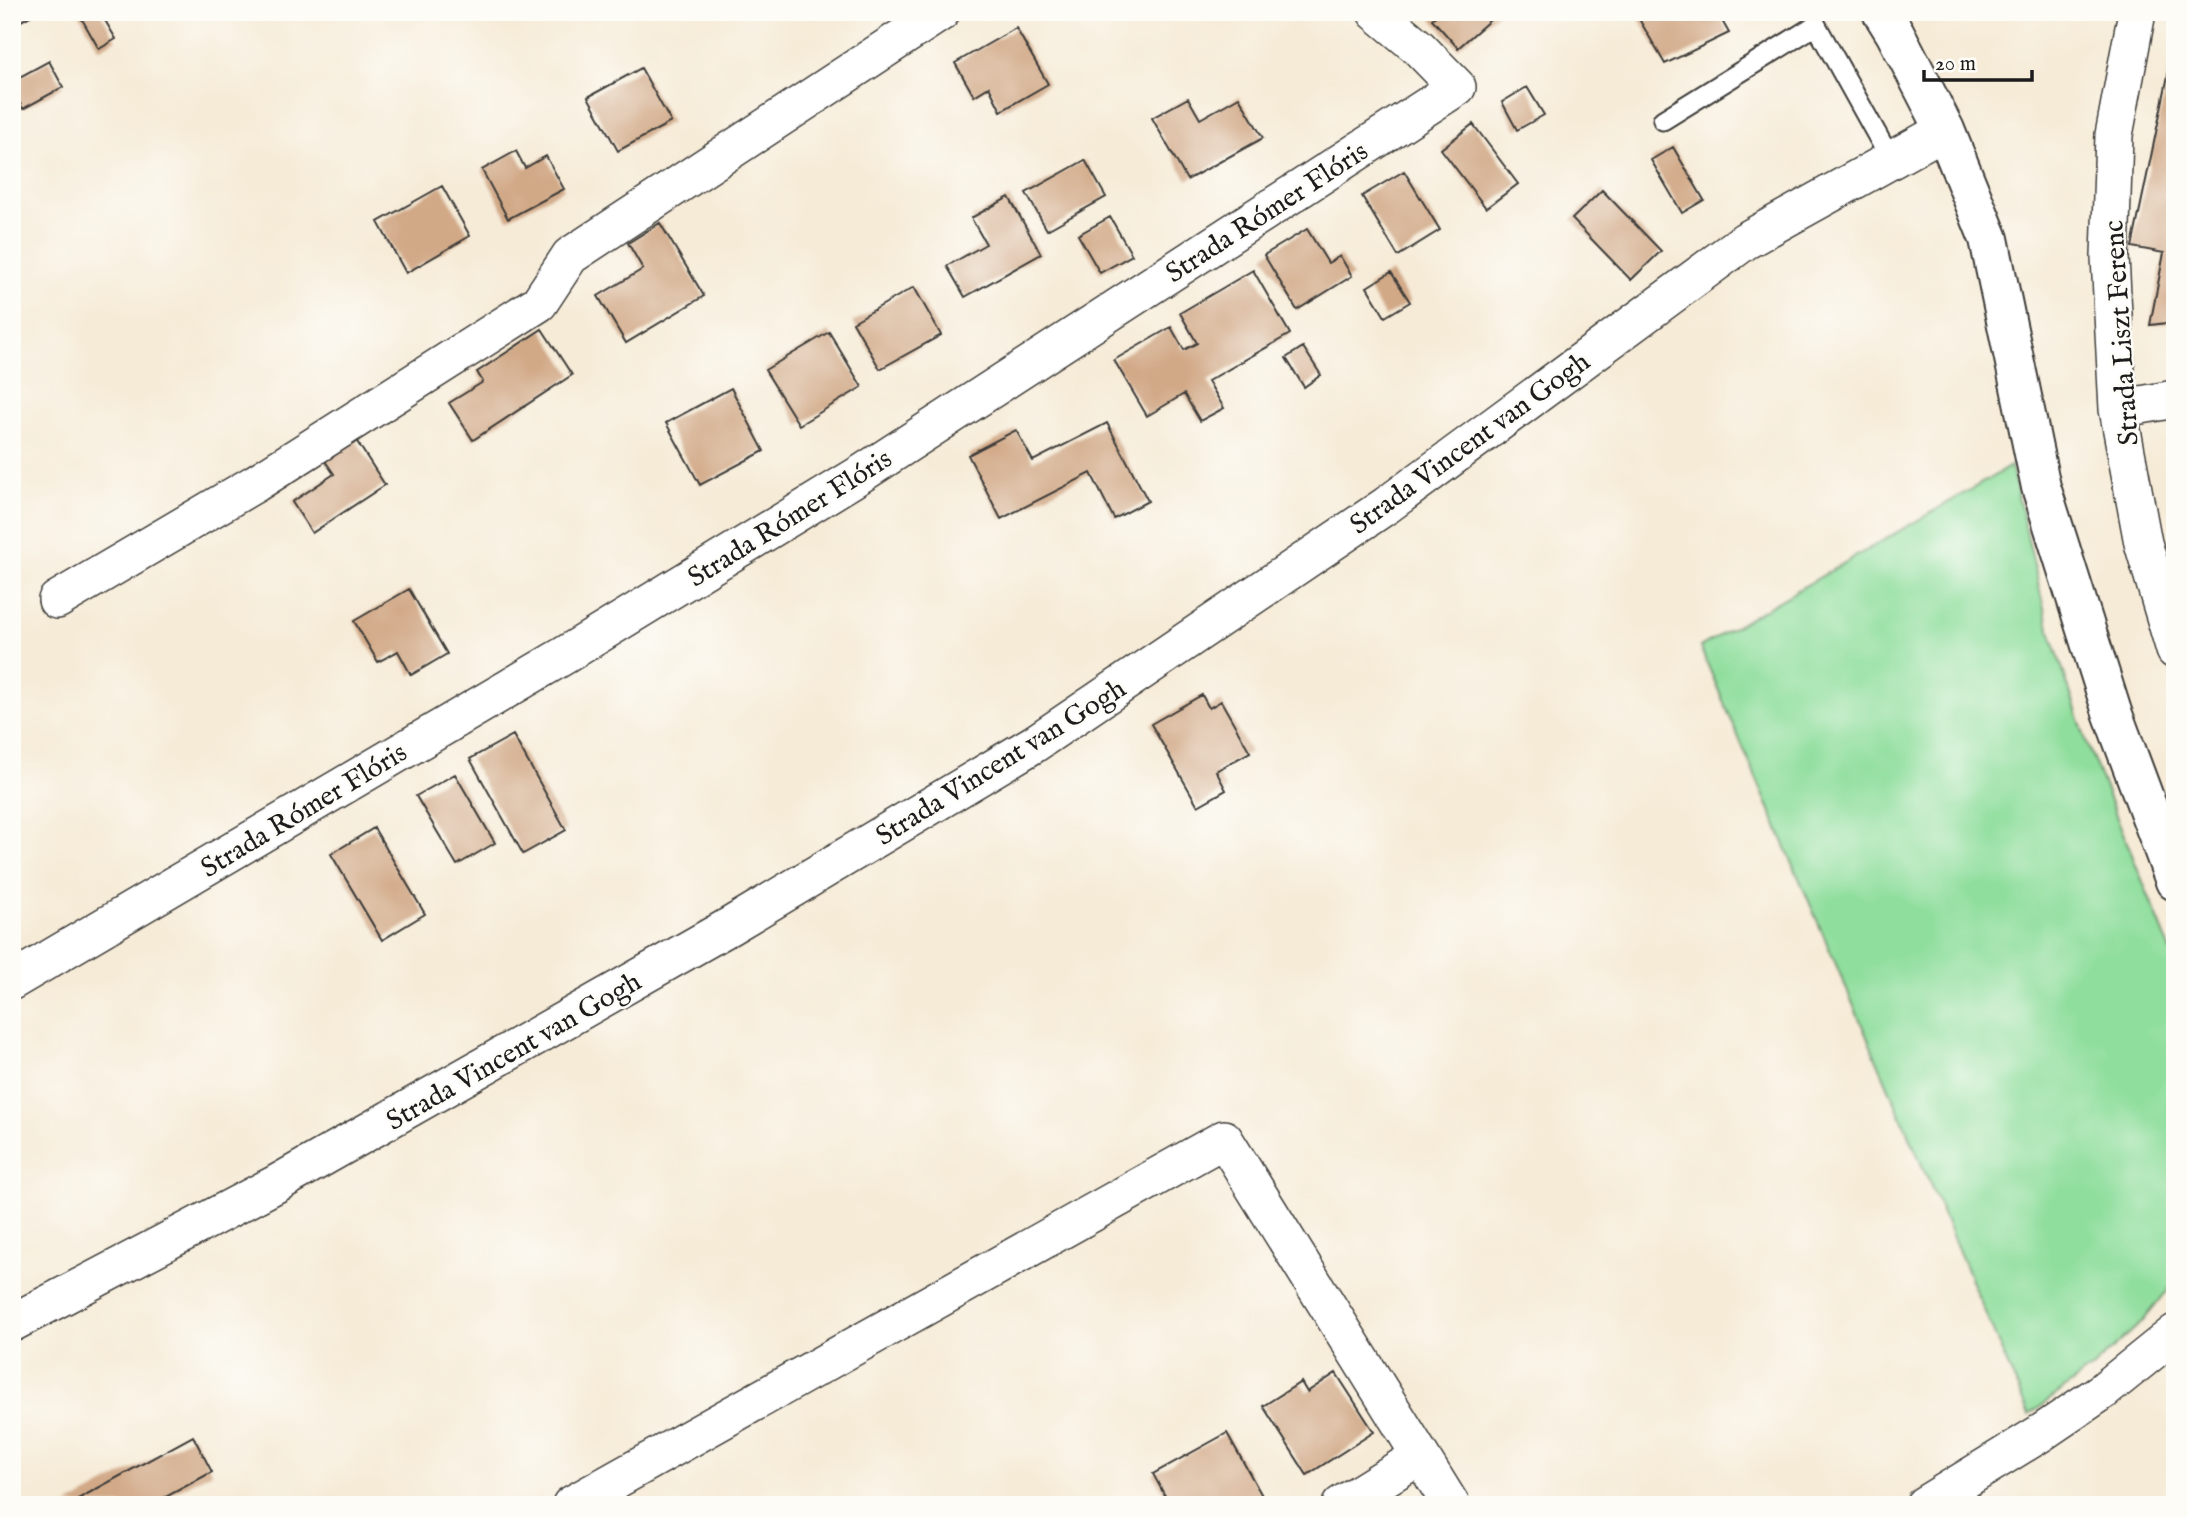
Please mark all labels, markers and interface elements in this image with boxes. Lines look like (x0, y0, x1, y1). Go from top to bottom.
scale bar (1924, 38, 2033, 82)
text: 20 m (1935, 51, 1976, 78)
street label: Strada Rómer Flóris (1160, 135, 1375, 292)
street label: Strada Liszt Ferenc (2097, 219, 2148, 447)
street label: Strada Vincent van Gogh (1343, 345, 1598, 543)
street label: Strada Rómer Flóris (682, 442, 899, 596)
street label: Strada Vincent van Gogh (870, 672, 1133, 854)
street label: Strada Rómer Flóris (195, 736, 414, 887)
street label: Strada Vincent van Gogh (381, 965, 648, 1139)

